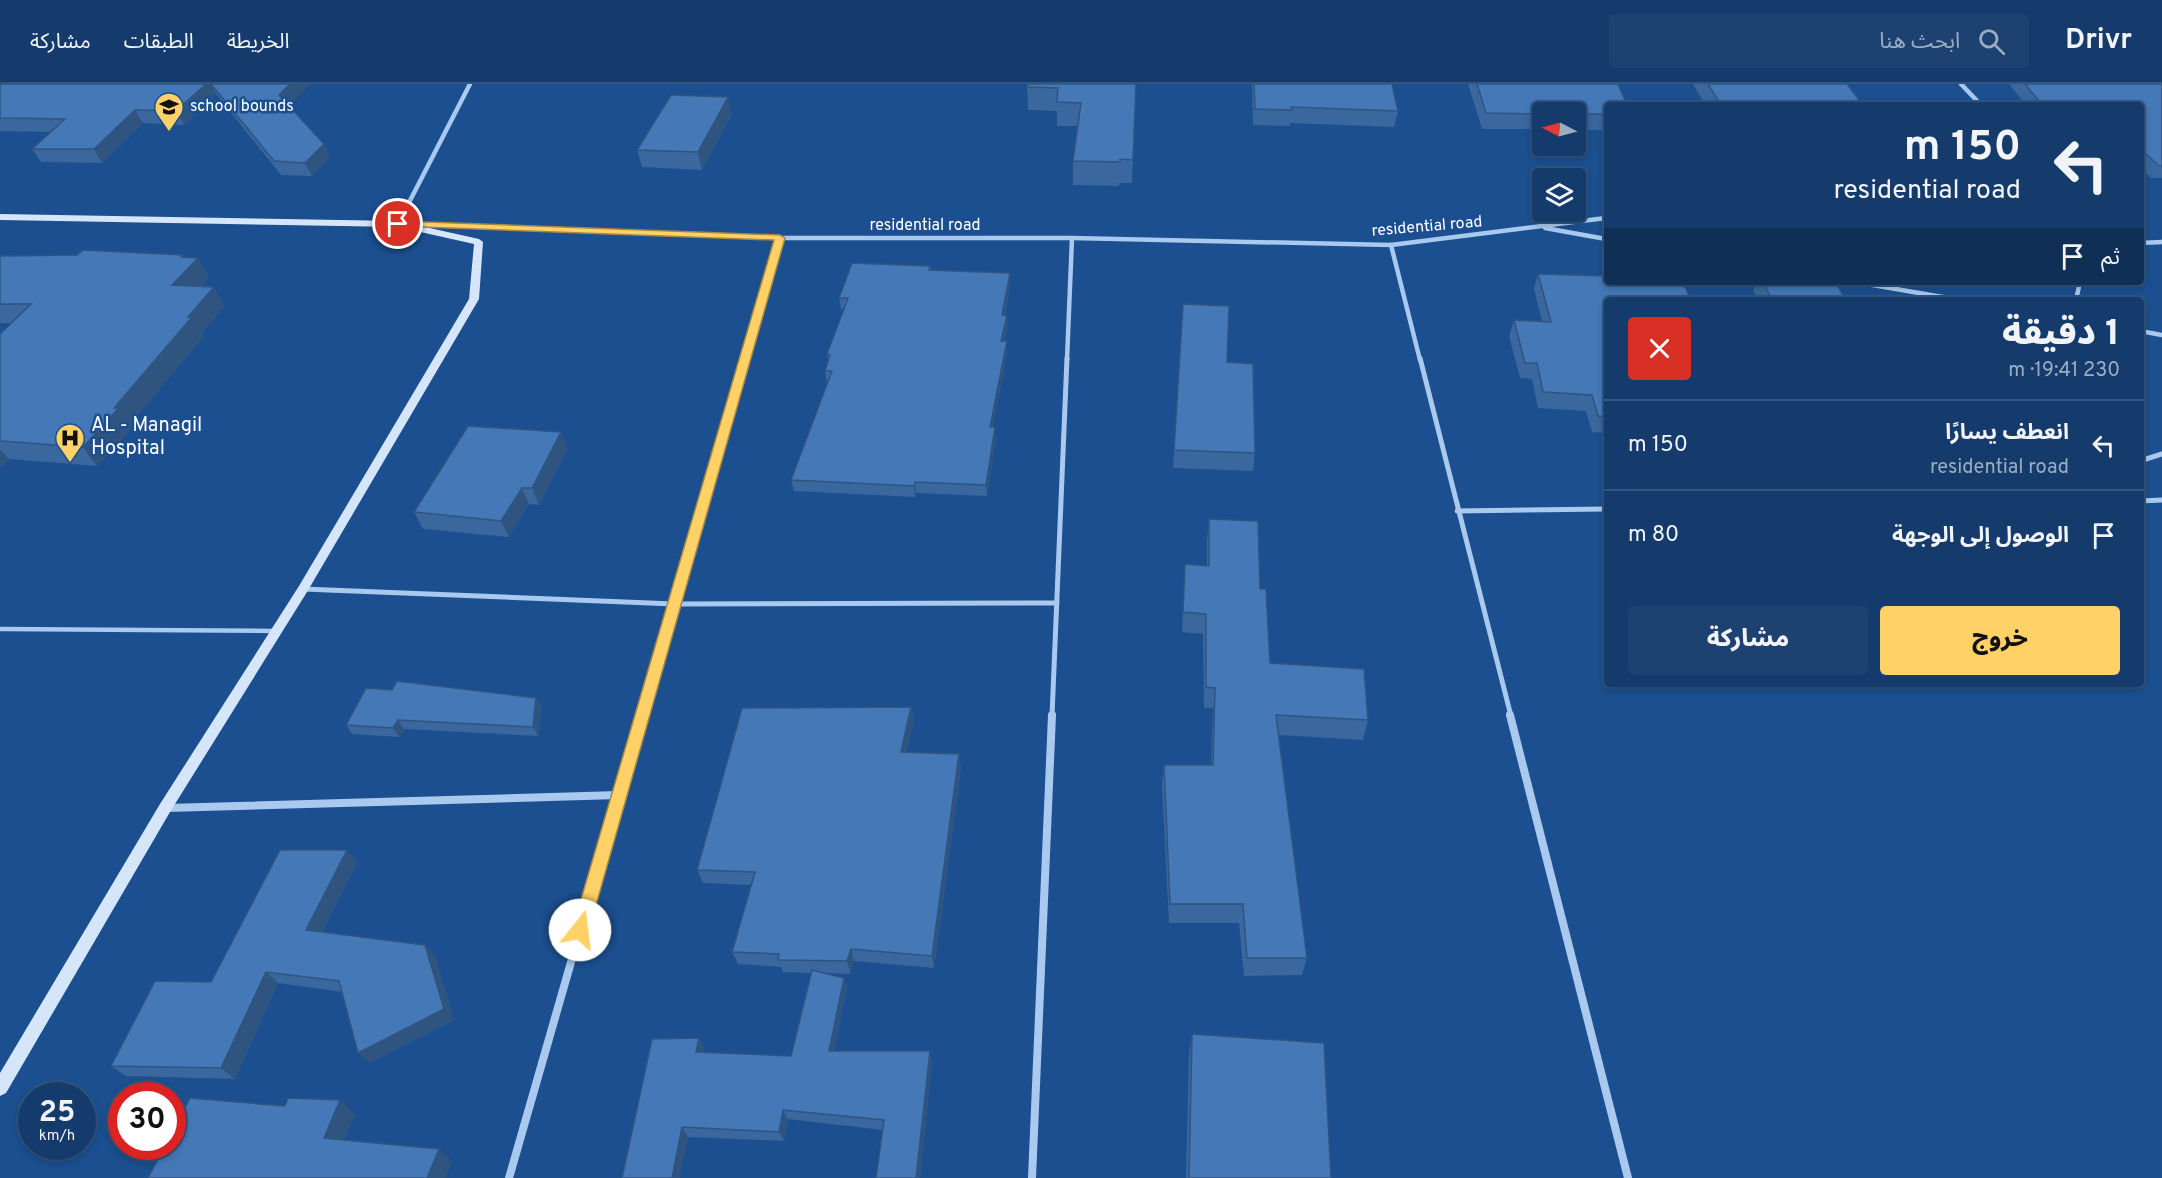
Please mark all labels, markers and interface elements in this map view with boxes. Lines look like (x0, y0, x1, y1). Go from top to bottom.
search box (1609, 14, 2029, 68)
text: Drivr (2065, 23, 2132, 59)
icon: search (1975, 25, 2008, 58)
text: مشاركة (30, 29, 91, 56)
text: الطبقات (124, 29, 194, 56)
text: الخريطة (227, 29, 290, 56)
text: ابحث هنا (1879, 29, 1960, 56)
school or university icon: school bounds (153, 91, 185, 133)
place label: school bounds (190, 97, 294, 117)
north arrow (1532, 102, 1586, 156)
map controls (1532, 102, 1586, 222)
text: 150 m (1904, 122, 2021, 175)
icon: left (2042, 126, 2120, 204)
button: layers (1532, 168, 1586, 222)
text: residential road (1833, 174, 2021, 208)
pin (372, 198, 423, 249)
icon: arrive (381, 207, 414, 240)
street label: residential road (1371, 212, 1483, 242)
street label: residential road (869, 216, 981, 236)
icon: arrive (2056, 240, 2089, 273)
text: ثم (2101, 245, 2120, 272)
text: 1 دقيقة (2002, 312, 2120, 358)
button: close (1628, 317, 1691, 380)
text: 230 m · 19:41 (2008, 358, 2120, 384)
place label: AL - Managil Hospital (91, 413, 202, 462)
text: انعطف يسارًا (1945, 420, 2069, 447)
hospital icon: AL - Managil Hospital (54, 422, 86, 464)
icon: left (2087, 429, 2120, 462)
text: 150 m (1628, 432, 1688, 459)
text: residential road (1930, 455, 2069, 481)
icon: arrive (2087, 519, 2120, 552)
text: 80 m (1628, 522, 1679, 549)
text: الوصول إلى الوجهة (1892, 523, 2069, 550)
button: مشاركة (1628, 606, 1868, 675)
button: خروج (1880, 606, 2120, 675)
position arrow (548, 898, 612, 962)
speed limit sign: 30 (108, 1082, 186, 1160)
text: 25 (39, 1095, 75, 1132)
text: km/h (39, 1127, 75, 1146)

